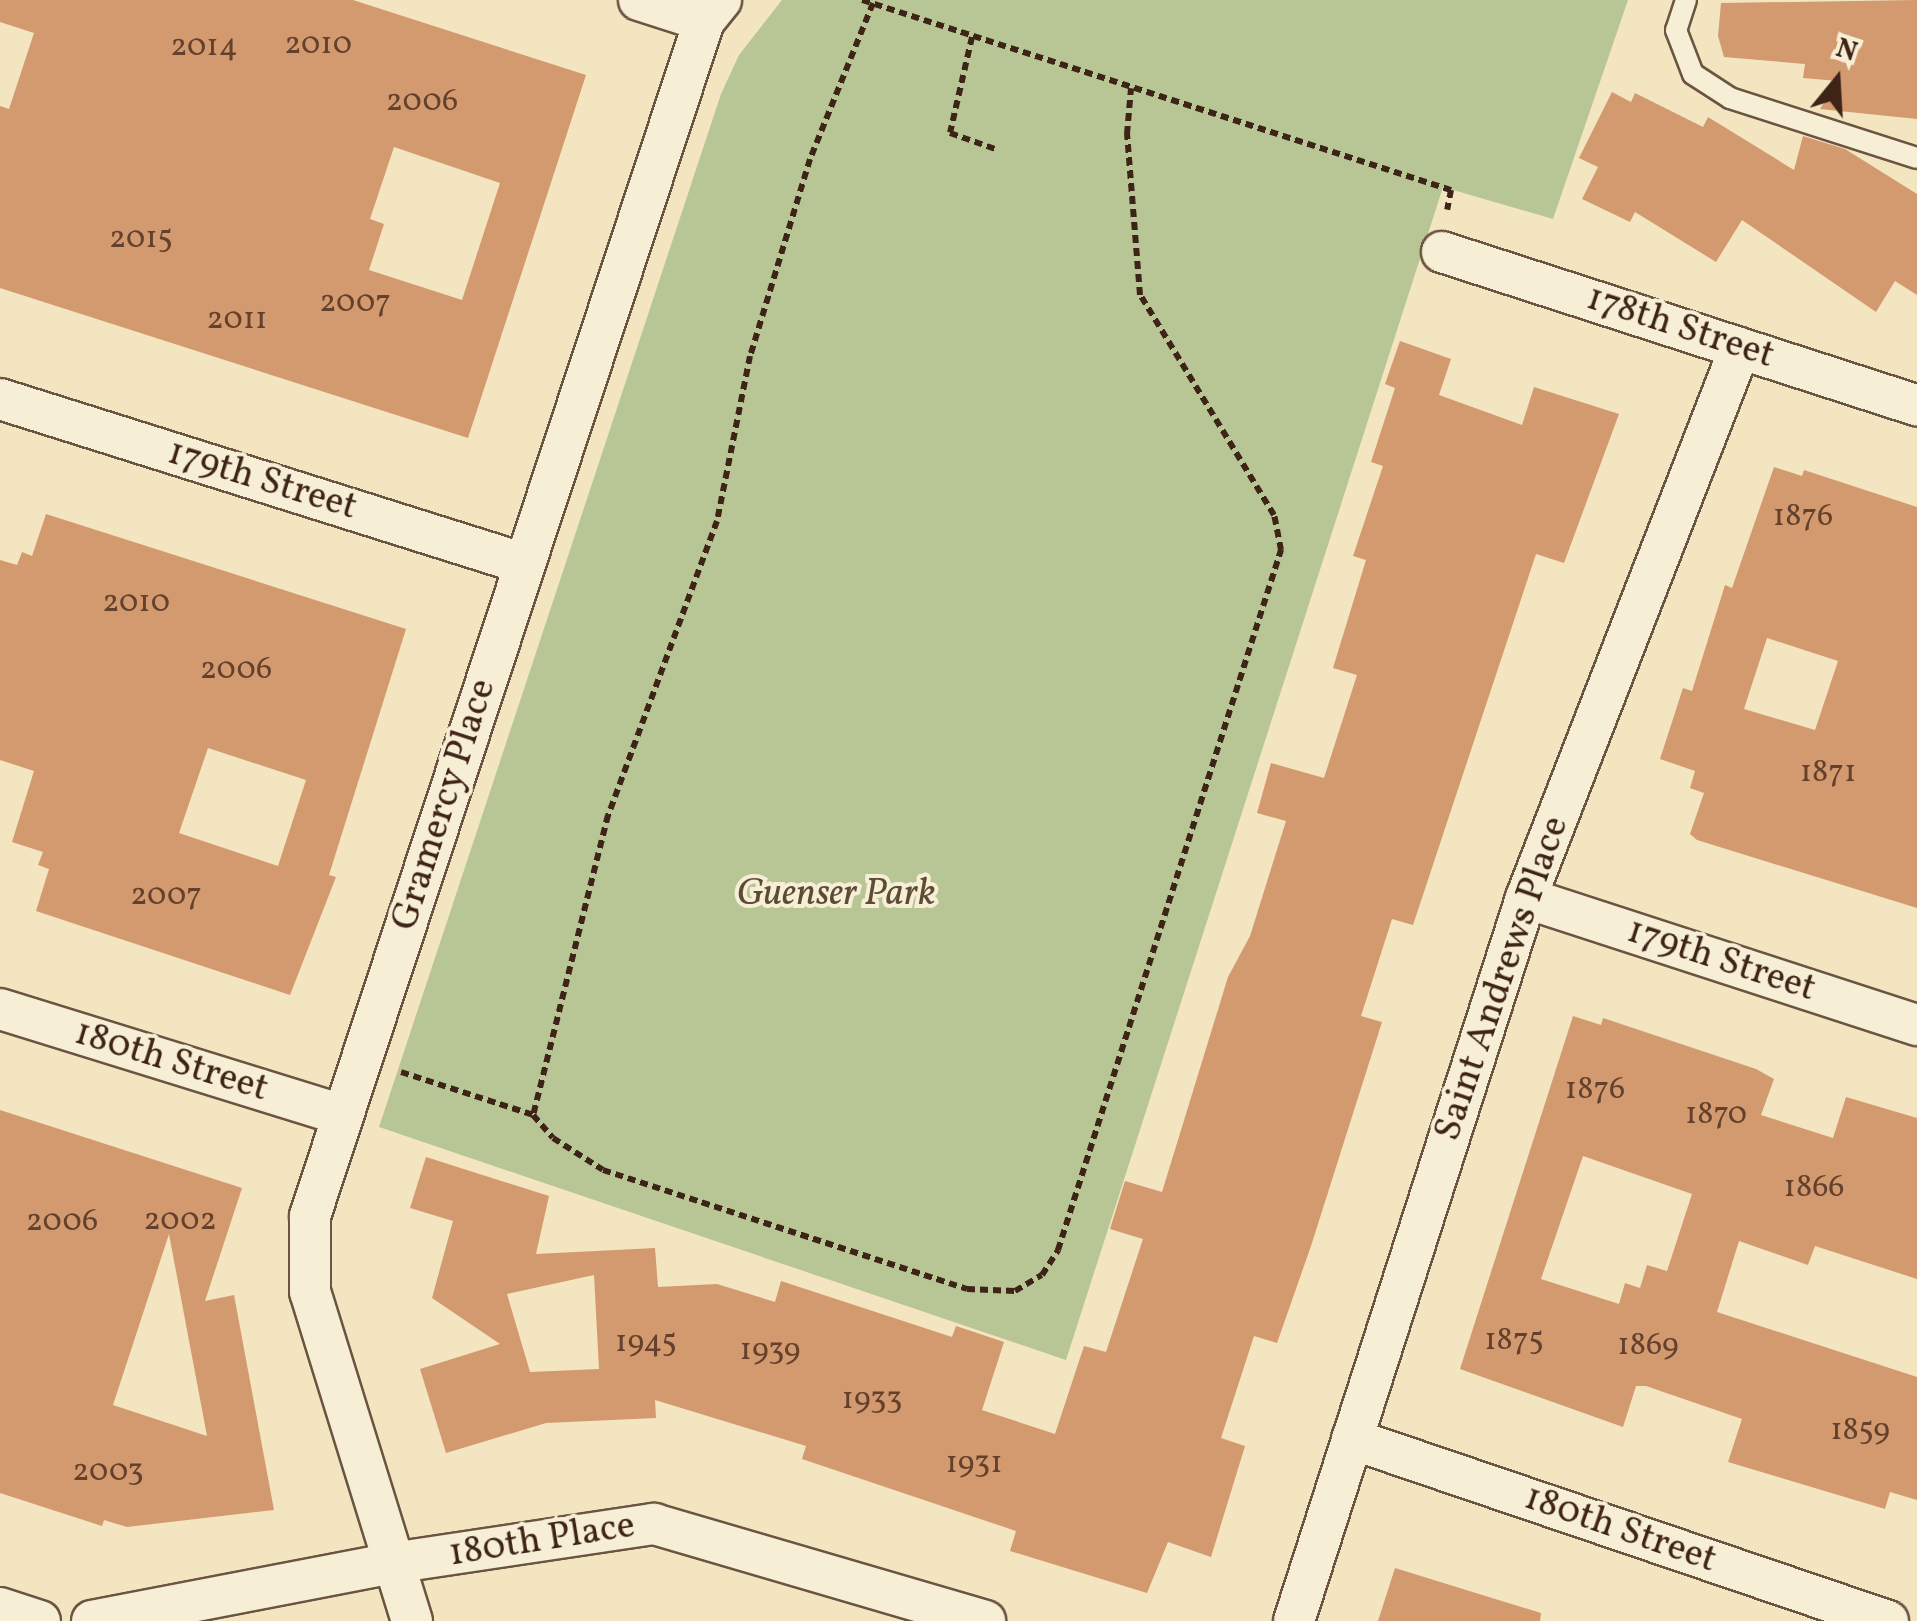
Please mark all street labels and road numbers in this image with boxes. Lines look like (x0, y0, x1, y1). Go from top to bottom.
street label: 178th Street (1580, 276, 1780, 380)
street label: 179th Street (162, 431, 362, 531)
street label: Gramercy Place (383, 673, 507, 937)
street label: Saint Andrews Place (1426, 811, 1580, 1147)
street label: 179th Street (1621, 909, 1821, 1013)
street label: 180th Street (69, 1011, 273, 1113)
street label: 180th Street (1518, 1476, 1722, 1584)
street label: 180th Place (446, 1504, 638, 1578)

